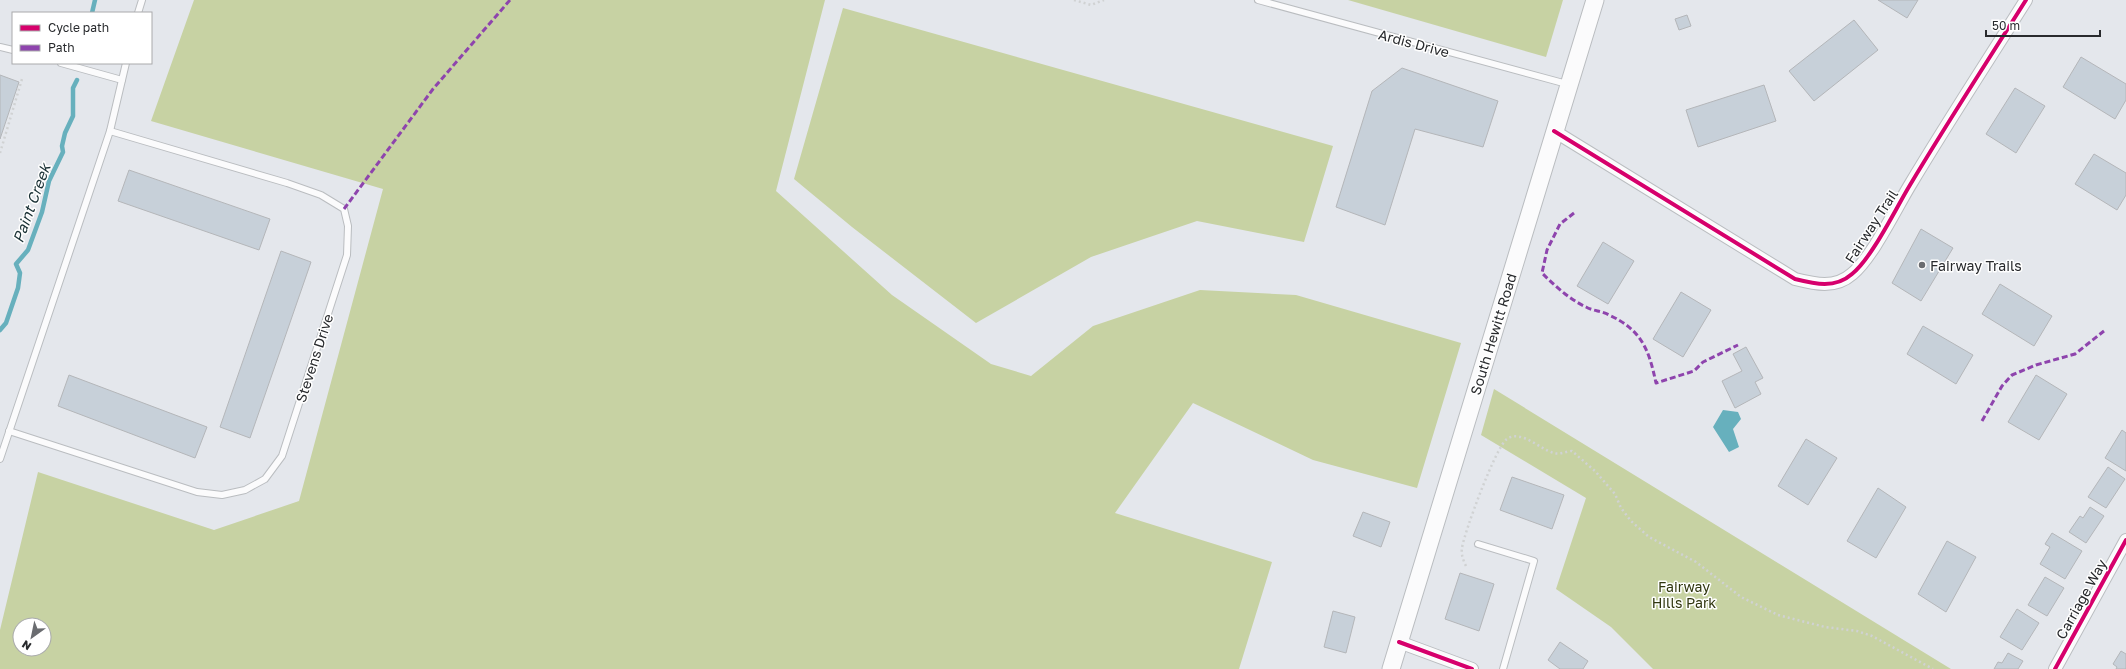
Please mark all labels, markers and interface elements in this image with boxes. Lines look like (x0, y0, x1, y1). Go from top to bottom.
legend (12, 12, 152, 64)
scale bar (1986, 12, 2100, 38)
text: 50 m (1992, 18, 2020, 33)
text: Cycle path (48, 20, 109, 35)
street label: Ardis Drive (1377, 25, 1451, 61)
text: Path (48, 40, 75, 55)
water label: Paint Creek (8, 160, 54, 245)
street label: Fairway Trail (1841, 186, 1901, 266)
place label: Fairway Trails (1930, 257, 2022, 274)
marker: Fairway Trails (1917, 260, 1927, 270)
street label: South Hewitt Road (1466, 271, 1520, 397)
street label: Stevens Drive (292, 312, 336, 404)
street label: Carriage Way (2052, 556, 2110, 642)
park label: Fairway Hills Park (1652, 578, 1716, 611)
north arrow (12, 617, 52, 657)
text: N (19, 638, 33, 654)

